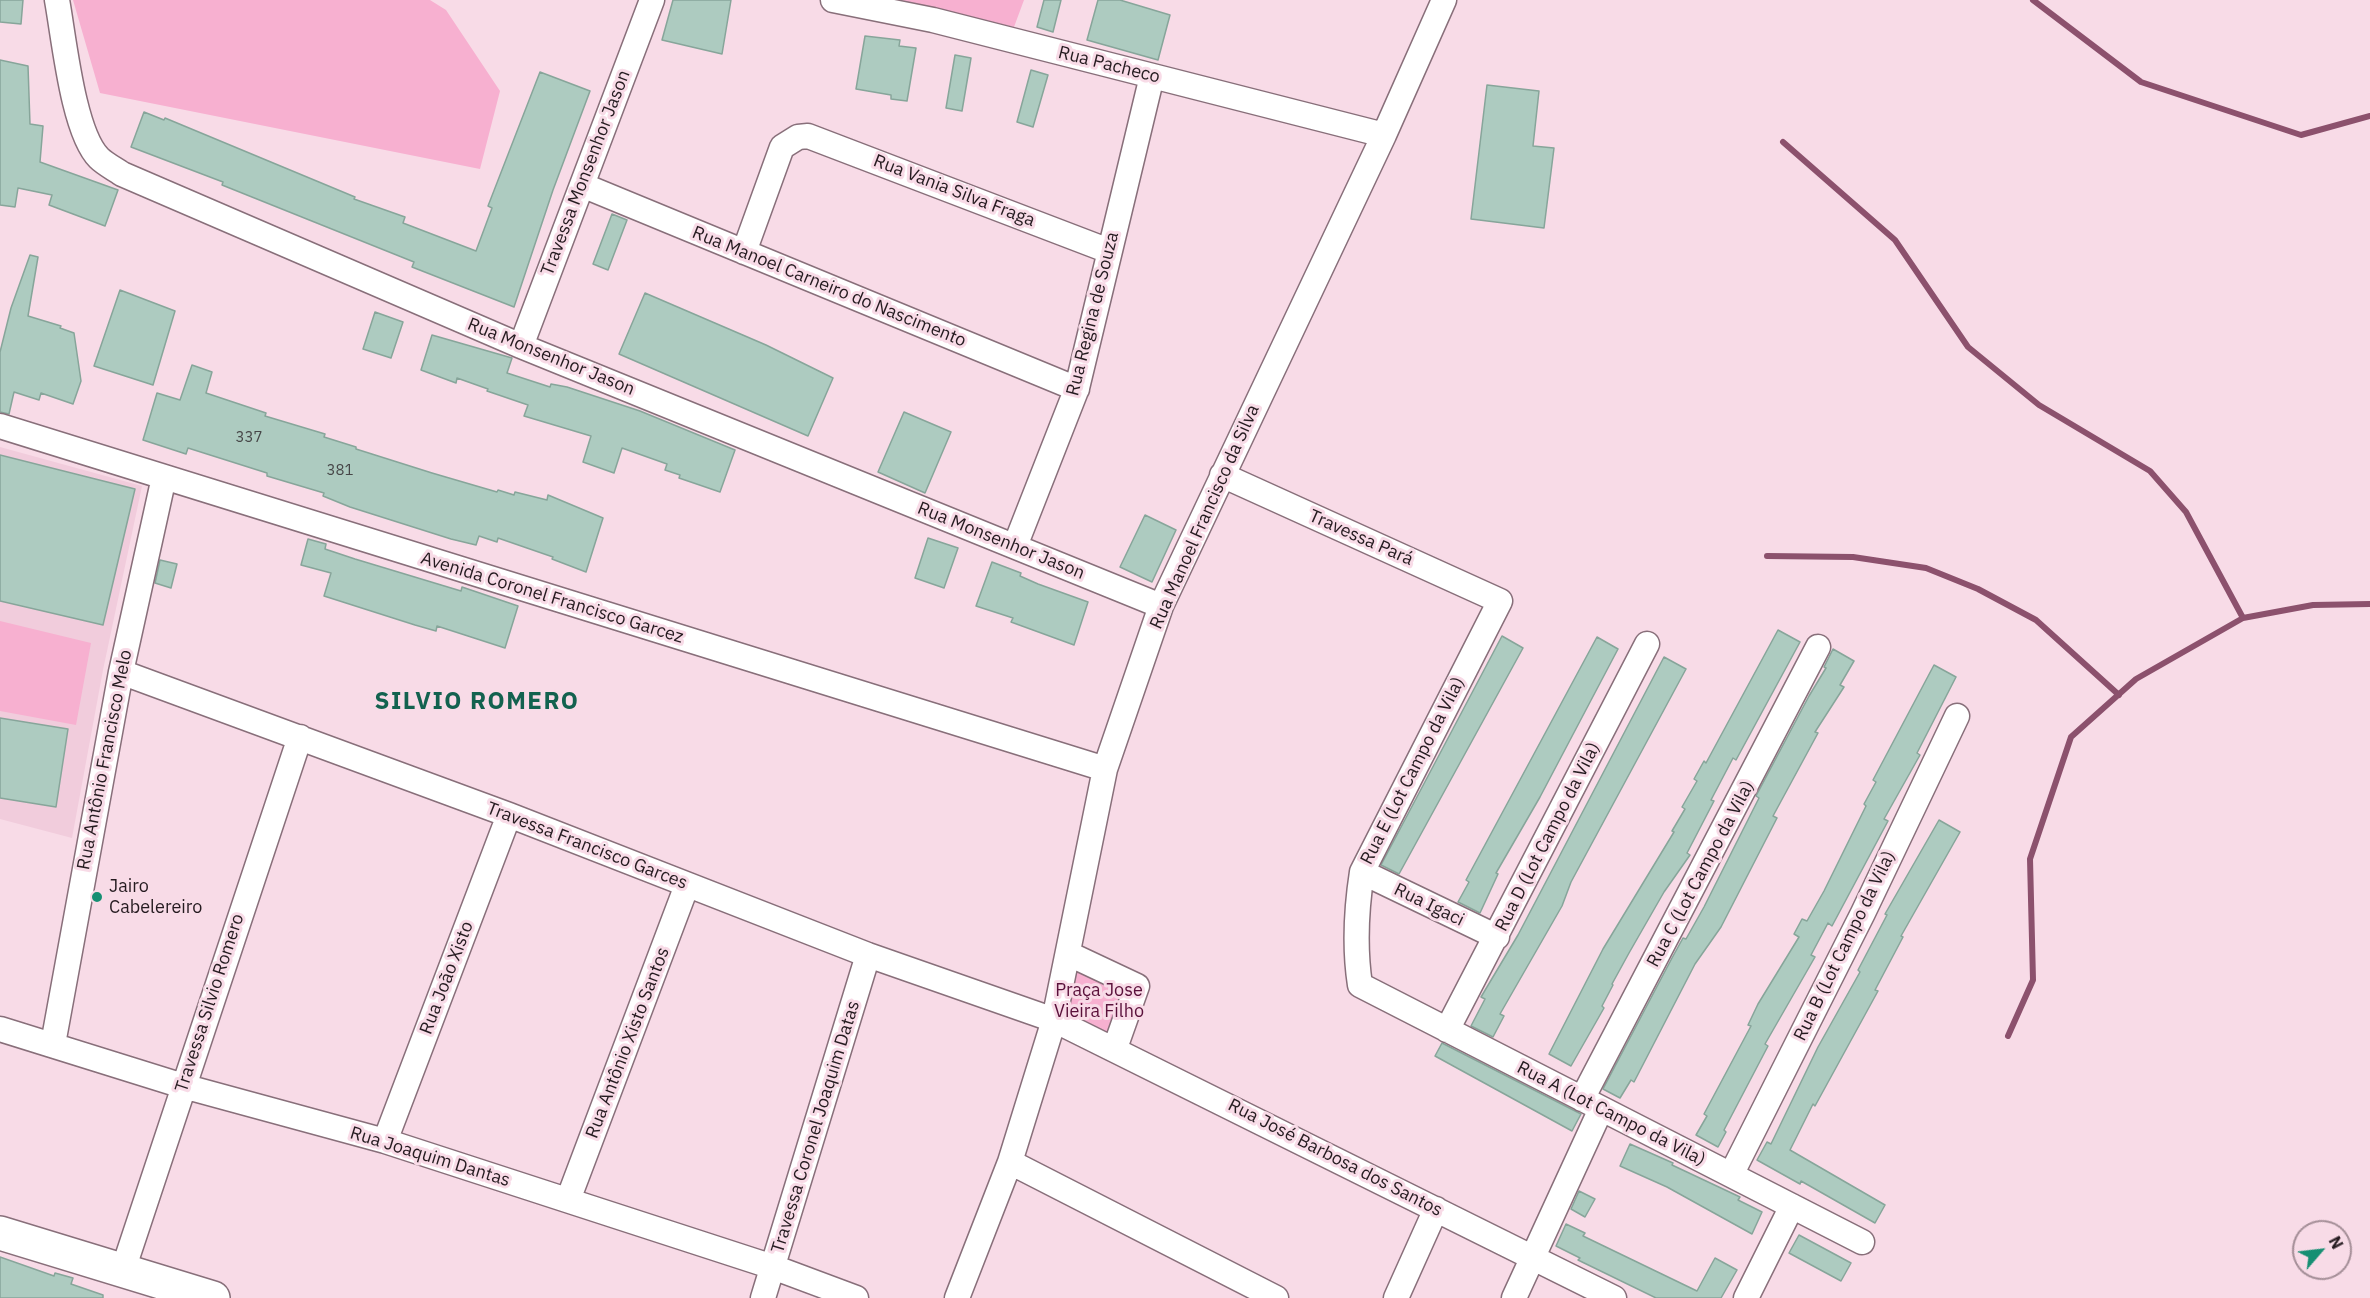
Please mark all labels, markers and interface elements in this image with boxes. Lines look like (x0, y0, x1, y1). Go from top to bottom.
street label: Rua Pacheco (1056, 42, 1162, 88)
street label: Travessa Monsenhor Jason (537, 67, 635, 279)
street label: Rua Vania Silva Fraga (870, 150, 1038, 232)
street label: Rua Manoel Carneiro do Nascimento (689, 222, 969, 352)
street label: Rua Regina de Souza (1062, 230, 1124, 398)
street label: Rua Monsenhor Jason (464, 314, 638, 400)
street label: Rua Manoel Francisco da Silva (1146, 402, 1264, 632)
house number: 337 (236, 429, 262, 447)
house number: 381 (327, 462, 353, 480)
street label: Rua Monsenhor Jason (914, 498, 1088, 584)
street label: Travessa Pará (1306, 505, 1416, 571)
street label: Avenida Coronel Francisco Garcez (418, 548, 686, 648)
street label: Rua Antônio Francisco Melo (73, 648, 137, 872)
street label: Rua E (Lot Campo da Vila) (1356, 674, 1470, 868)
district label: SILVIO ROMERO (375, 688, 579, 716)
street label: Rua D (Lot Campo da Vila) (1491, 739, 1605, 935)
street label: Rua C (Lot Campo da Vila) (1643, 777, 1759, 971)
street label: Travessa Francisco Garces (484, 798, 690, 894)
street label: Rua B (Lot Campo da Vila) (1790, 847, 1900, 1045)
place label: Jairo Cabelereiro (109, 876, 202, 918)
street label: Rua Igaci (1390, 879, 1468, 931)
marker: Jairo Cabelereiro (90, 890, 104, 904)
street label: Travessa Silvio Romero (171, 911, 249, 1095)
street label: Rua João Xisto (416, 918, 478, 1038)
street label: Rua Antônio Xisto Santos (582, 944, 674, 1142)
park label: Praça Jose Vieira Filho (1054, 980, 1144, 1022)
street label: Travessa Coronel Joaquim Datas (767, 998, 865, 1256)
street label: Rua A (Lot Campo da Vila) (1513, 1057, 1709, 1171)
street label: Rua José Barbosa dos Santos (1224, 1094, 1446, 1222)
street label: Rua Joaquim Dantas (347, 1122, 513, 1192)
north arrow (2292, 1220, 2352, 1280)
text: N (2325, 1233, 2348, 1252)

